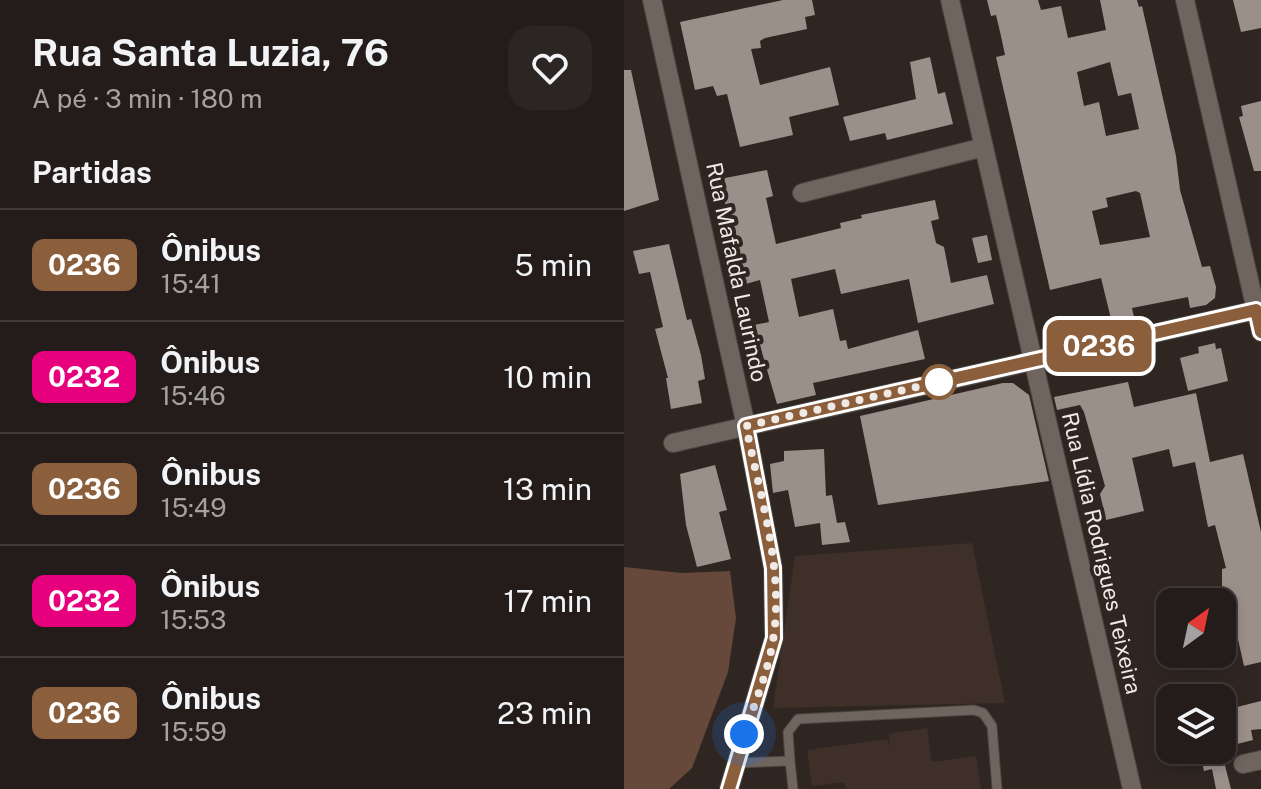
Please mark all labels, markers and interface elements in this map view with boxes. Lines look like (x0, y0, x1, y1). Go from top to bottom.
button: heart (508, 26, 592, 110)
text: Rua Santa Luzia, 76 (32, 30, 389, 75)
text: A pé · 3 min · 180 m (32, 83, 262, 114)
text: Partidas (32, 154, 152, 190)
street label: Rua Mafalda Laurindo (701, 160, 773, 384)
text: Ônibus (161, 232, 261, 268)
text: 5 min (515, 247, 592, 283)
text: 0236 (48, 248, 121, 281)
text: 15:41 (161, 268, 221, 299)
line badge: 0236 (1043, 320, 1155, 372)
text: 0236 (1063, 329, 1135, 362)
text: Ônibus (160, 344, 260, 380)
text: 10 min (503, 359, 592, 395)
text: 0232 (48, 360, 120, 393)
unlabelled marker (922, 365, 956, 399)
text: 15:46 (160, 380, 226, 411)
street label: Rua Lídia Rodrigues Teixeira (1057, 410, 1147, 696)
text: Ônibus (161, 456, 261, 492)
text: 13 min (503, 471, 592, 507)
text: 0236 (48, 472, 121, 505)
text: 15:49 (161, 492, 226, 523)
text: Ônibus (160, 568, 260, 604)
text: 17 min (504, 583, 592, 619)
text: 0232 (48, 584, 120, 617)
north arrow (1156, 588, 1236, 668)
map controls (1156, 588, 1236, 764)
text: 15:53 (160, 604, 226, 635)
text: Ônibus (161, 680, 261, 716)
button: layers (1156, 684, 1236, 764)
text: 23 min (497, 695, 592, 731)
text: 0236 (48, 696, 121, 729)
your location (724, 714, 764, 754)
text: 15:59 (161, 716, 227, 747)

